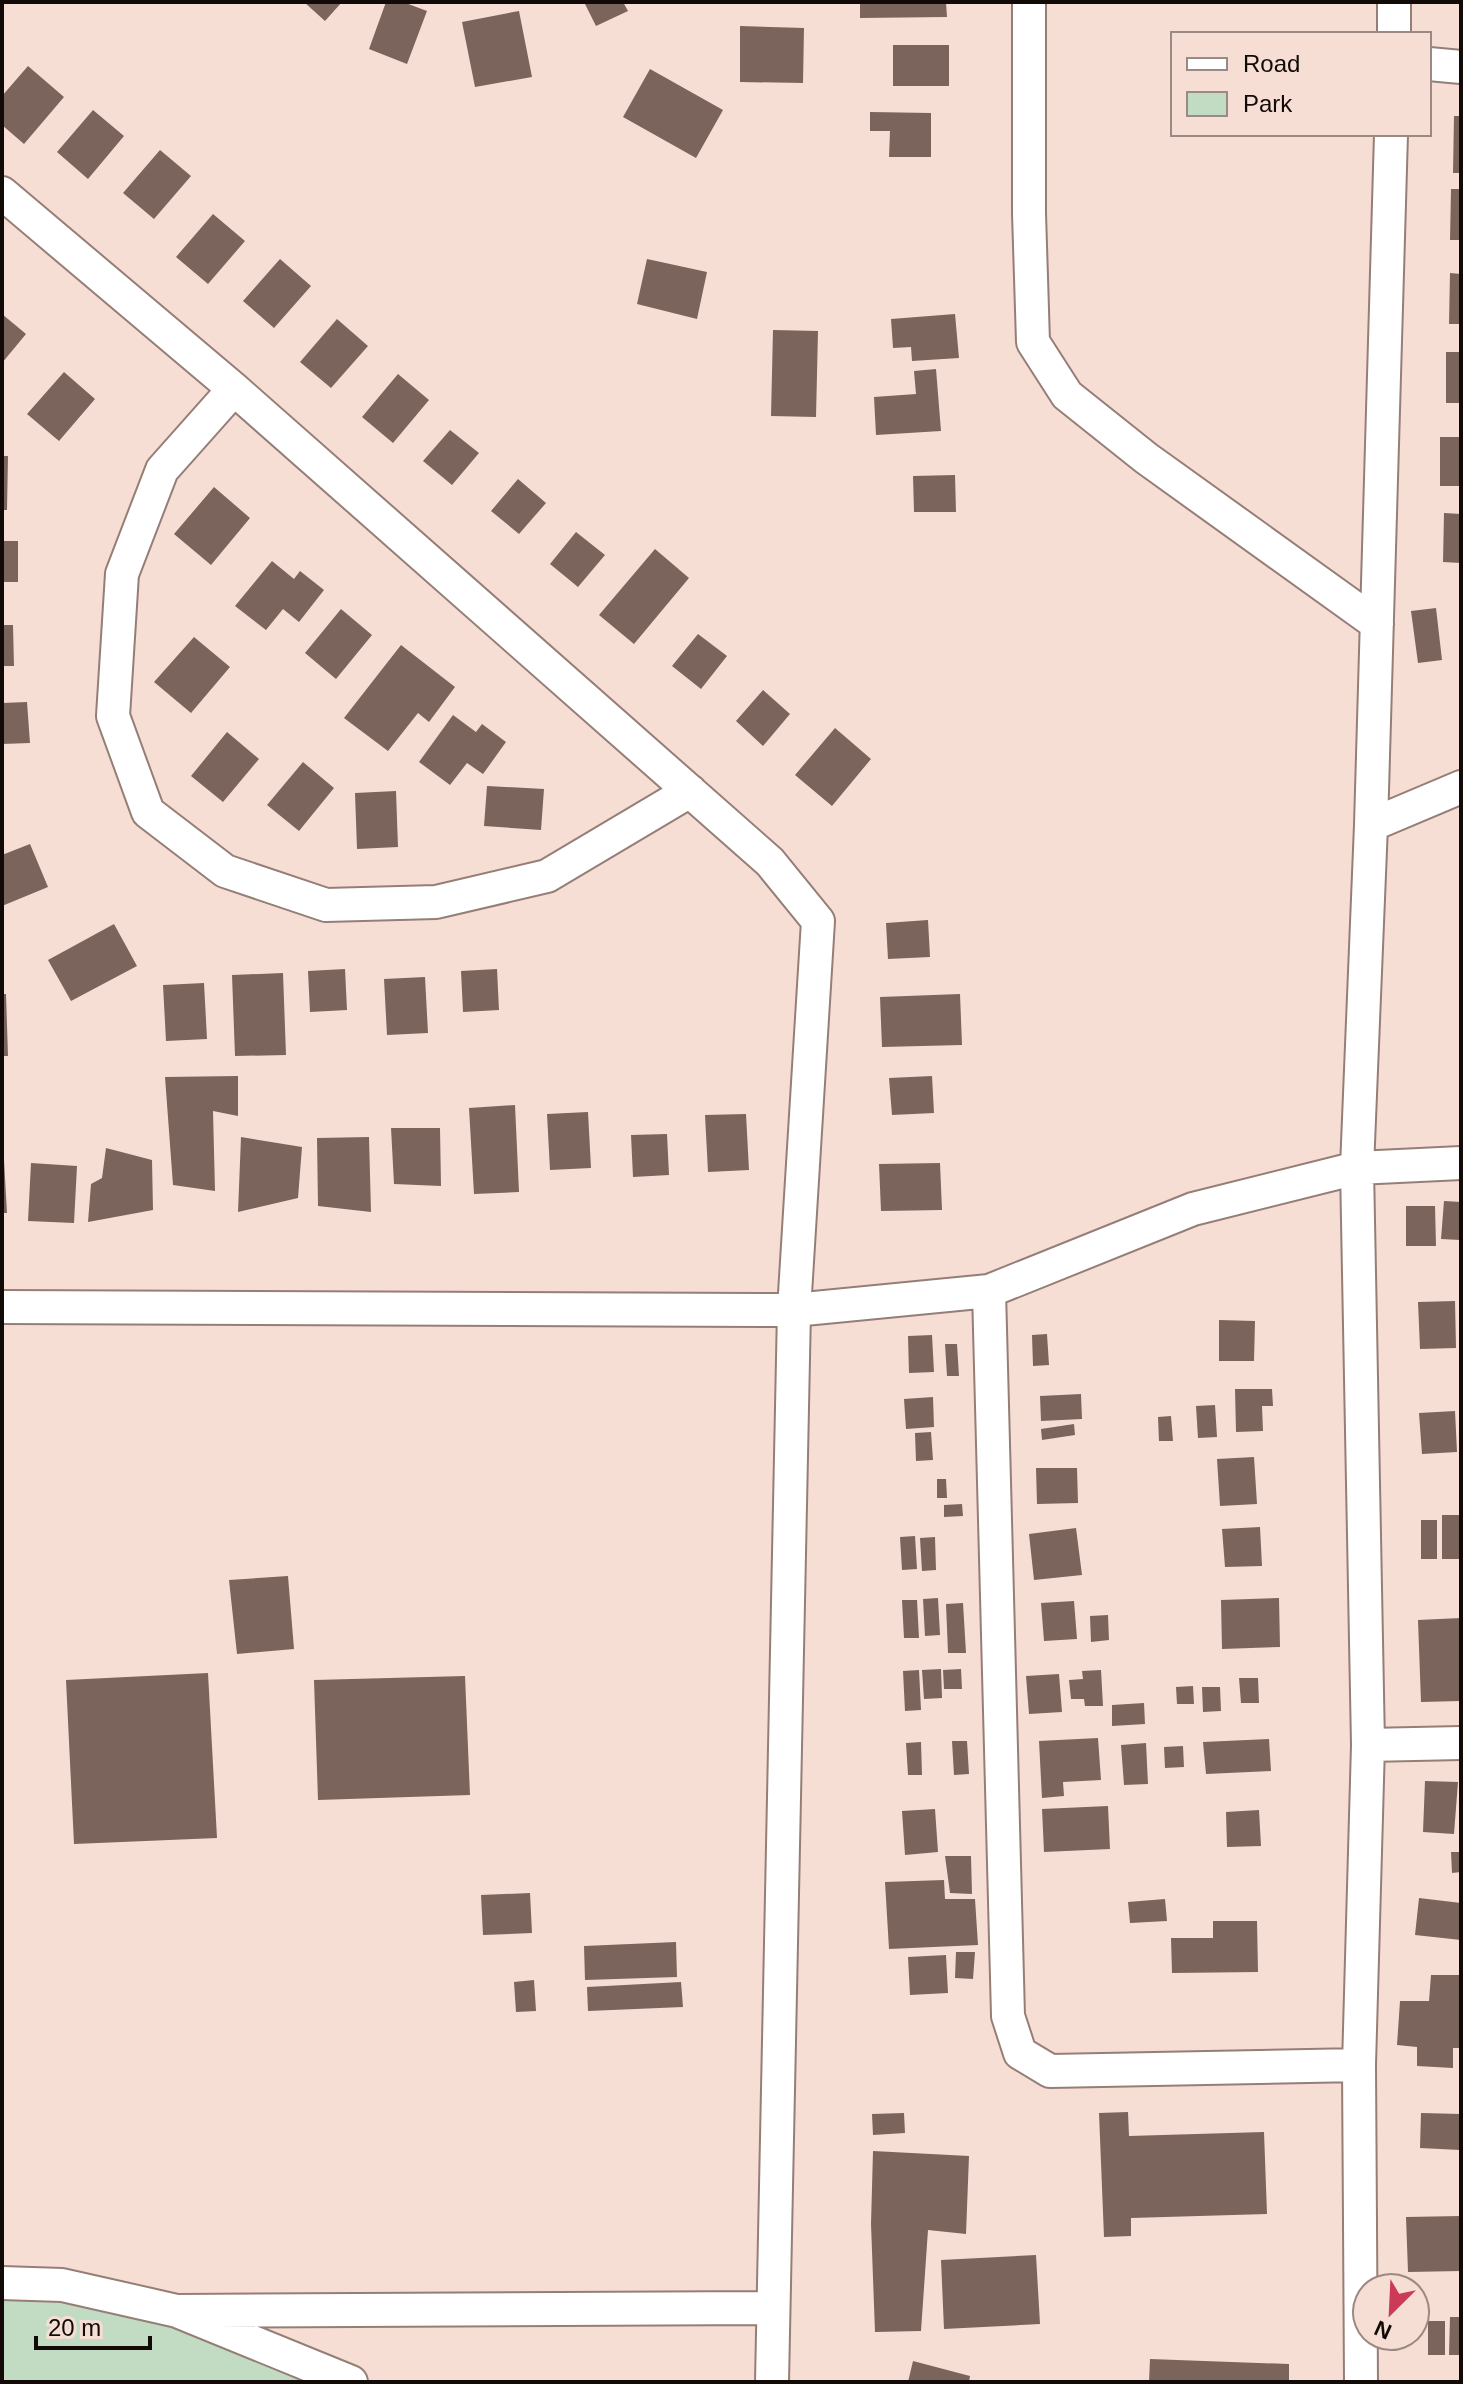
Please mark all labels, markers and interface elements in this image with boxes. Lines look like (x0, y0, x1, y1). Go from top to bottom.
legend (1171, 32, 1431, 136)
text: Road (1243, 50, 1300, 77)
text: Park (1243, 90, 1293, 117)
north arrow (1351, 2272, 1431, 2352)
scale bar (36, 2300, 150, 2350)
text: 20 m (48, 2314, 101, 2341)
text: N (1371, 2315, 1395, 2344)

